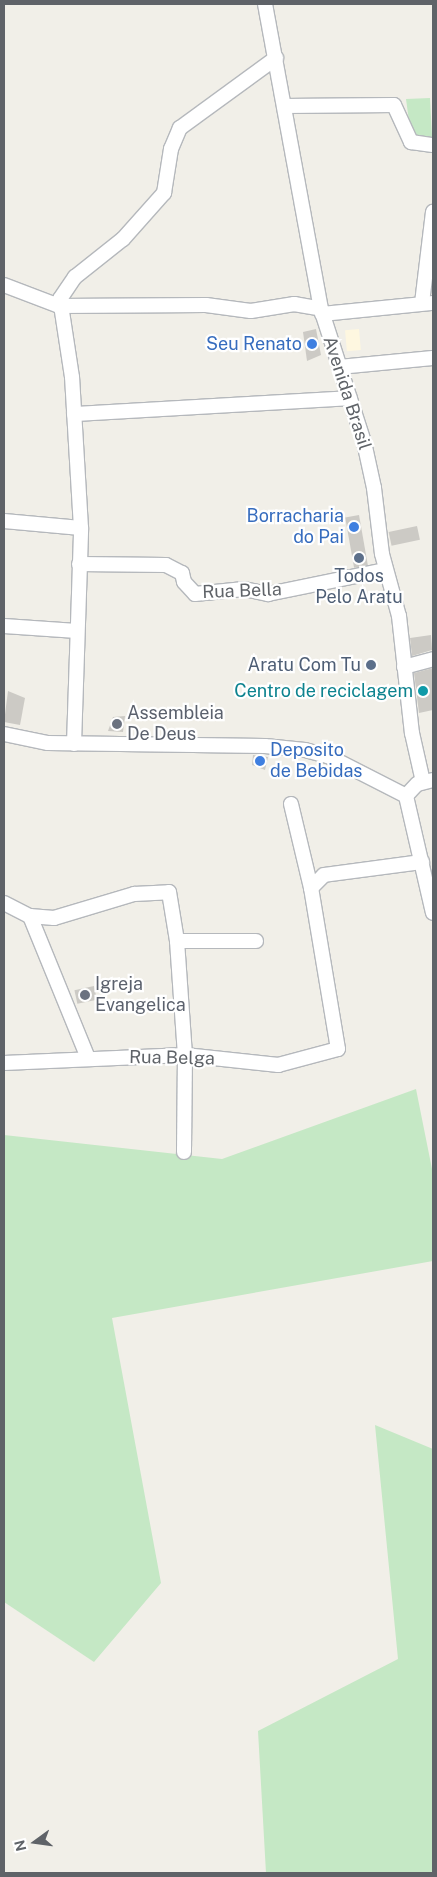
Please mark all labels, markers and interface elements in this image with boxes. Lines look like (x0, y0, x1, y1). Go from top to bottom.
place label: Seu Renato (206, 333, 302, 355)
street label: Avenida Brasil (318, 333, 376, 453)
marker: Seu Renato (306, 338, 318, 350)
place label: Borracharia do Pai (247, 506, 344, 548)
marker: Borracharia do Pai (348, 521, 360, 533)
marker: Todos Pelo Aratu (353, 552, 365, 564)
place label: Todos Pelo Aratu (315, 566, 403, 608)
street label: Rua Bella (202, 579, 282, 603)
place label: Aratu Com Tu (248, 654, 361, 676)
marker: Aratu Com Tu (365, 659, 377, 671)
place label: Centro de reciclagem (234, 680, 413, 702)
marker: Centro de reciclagem (417, 685, 429, 697)
place label: Assembleia De Deus (127, 703, 224, 746)
marker: Assembleia De Deus (111, 718, 123, 730)
place label: Deposito de Bebidas (270, 740, 363, 782)
marker: Deposito de Bebidas (254, 755, 266, 767)
place label: Igreja Evangelica (95, 974, 186, 1016)
marker: Igreja Evangelica (79, 989, 91, 1001)
street label: Rua Belga (129, 1046, 215, 1070)
north arrow (10, 1817, 60, 1867)
text: N (11, 1838, 30, 1853)

